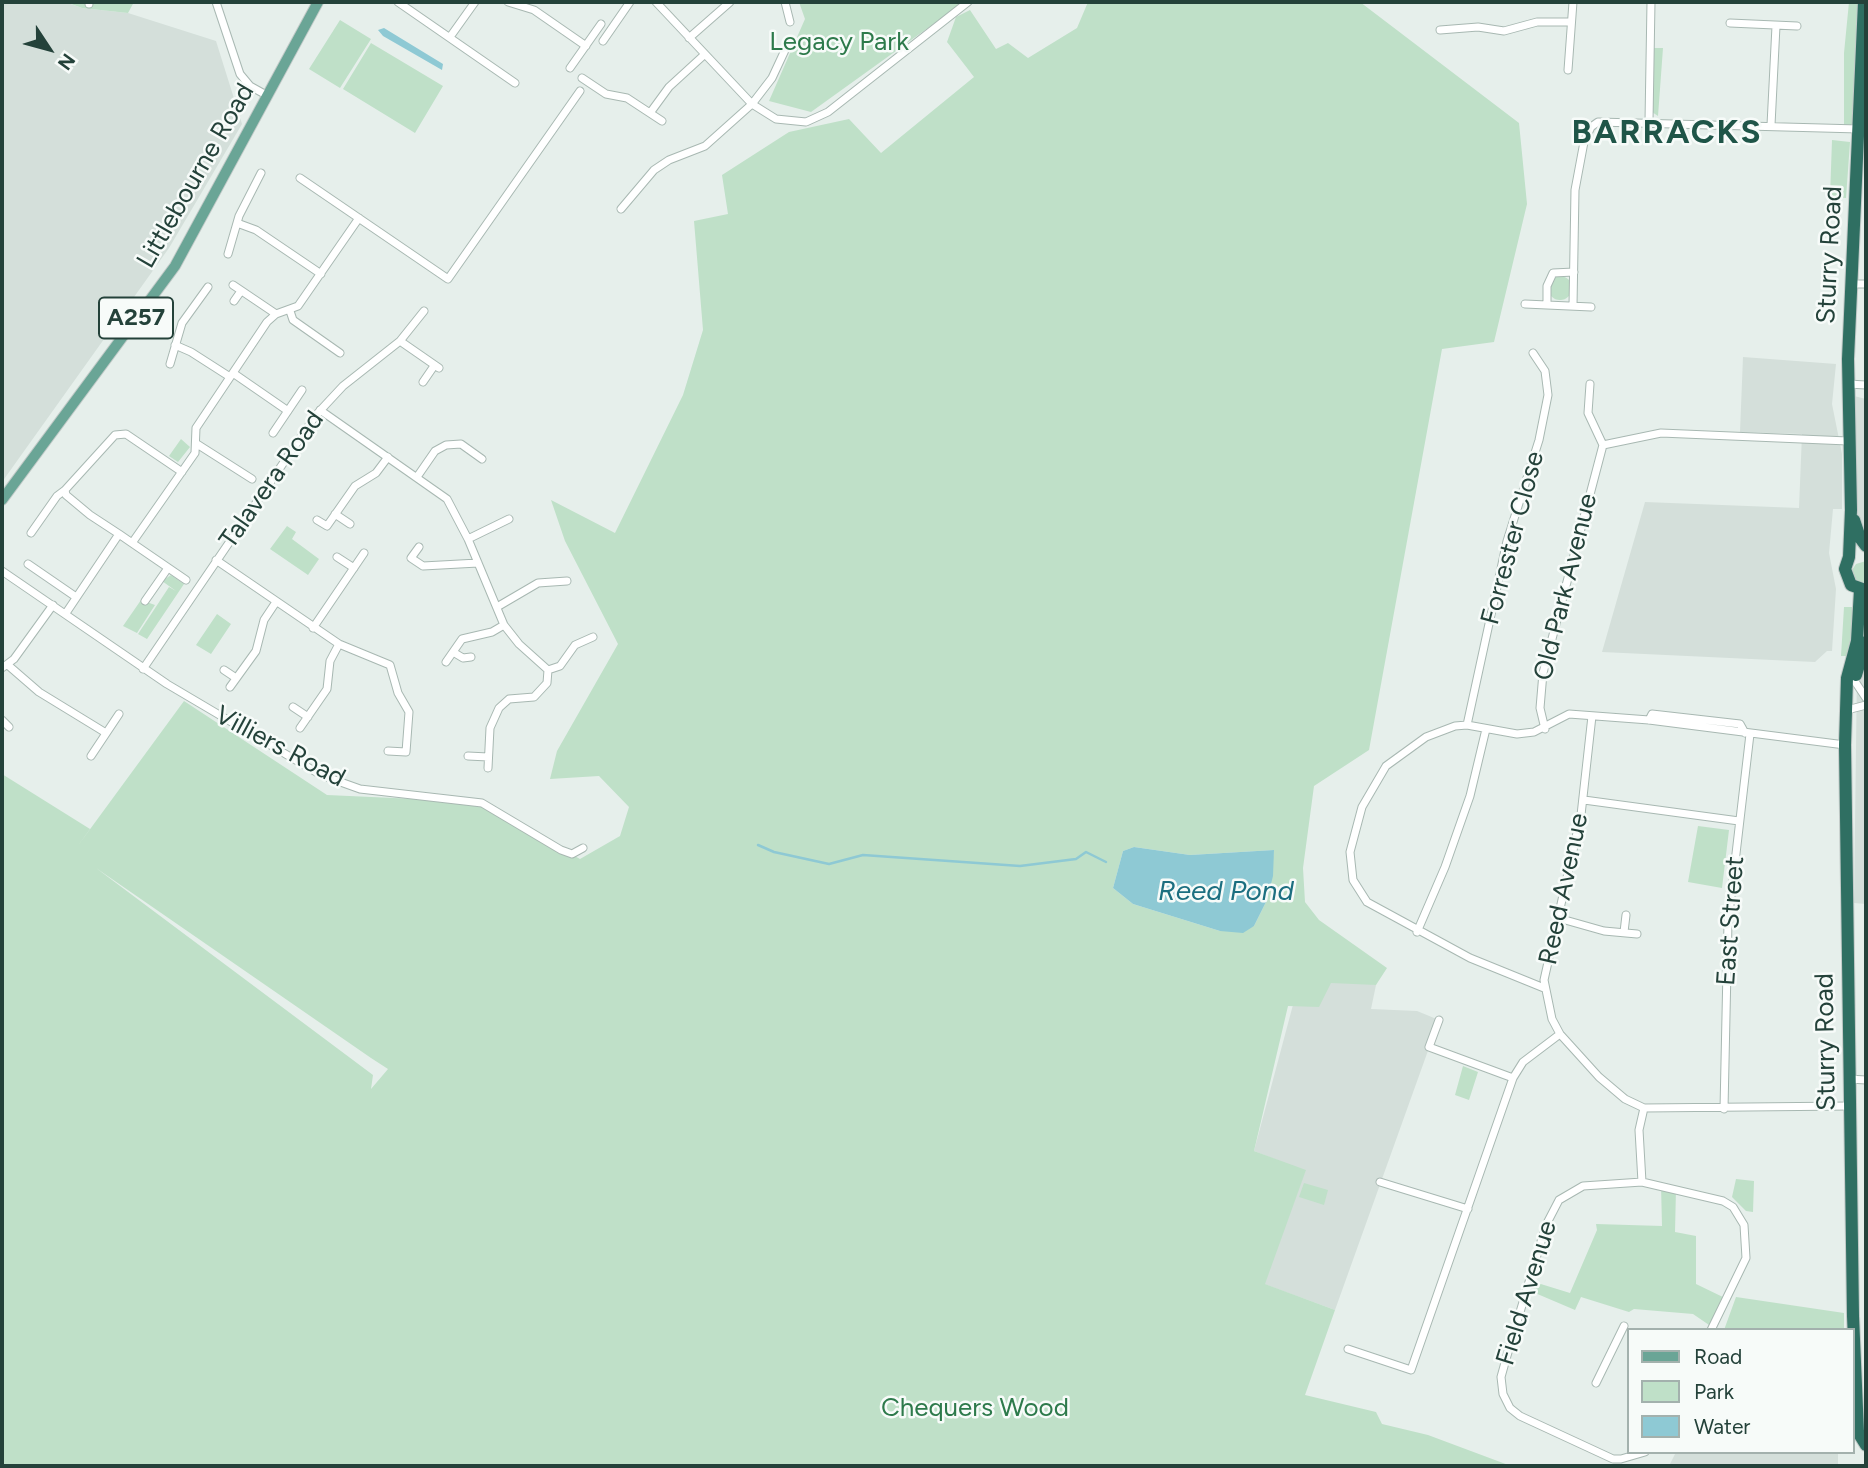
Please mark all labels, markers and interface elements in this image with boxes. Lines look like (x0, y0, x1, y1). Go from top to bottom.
north arrow (14, 14, 84, 84)
park label: Legacy Park (769, 26, 909, 58)
text: N (53, 49, 80, 74)
street label: Littlebourne Road (131, 78, 261, 274)
district label: BARRACKS (1572, 113, 1762, 153)
street label: Sturry Road (1811, 185, 1849, 325)
road number: A257 (99, 298, 173, 338)
street label: Talavera Road (213, 405, 331, 555)
street label: Forrester Close (1475, 448, 1551, 628)
street label: Old Park Avenue (1528, 490, 1604, 684)
street label: Villiers Road (210, 700, 350, 794)
street label: Reed Avenue (1533, 810, 1595, 968)
street label: East Street (1711, 855, 1751, 987)
water label: Reed Pond (1158, 875, 1294, 909)
street label: Sturry Road (1809, 973, 1843, 1111)
street label: Field Avenue (1490, 1217, 1564, 1369)
legend (1626, 1328, 1854, 1454)
text: Road (1694, 1344, 1742, 1369)
text: Park (1694, 1379, 1734, 1404)
park label: Chequers Wood (881, 1392, 1069, 1424)
text: Water (1694, 1414, 1750, 1439)

